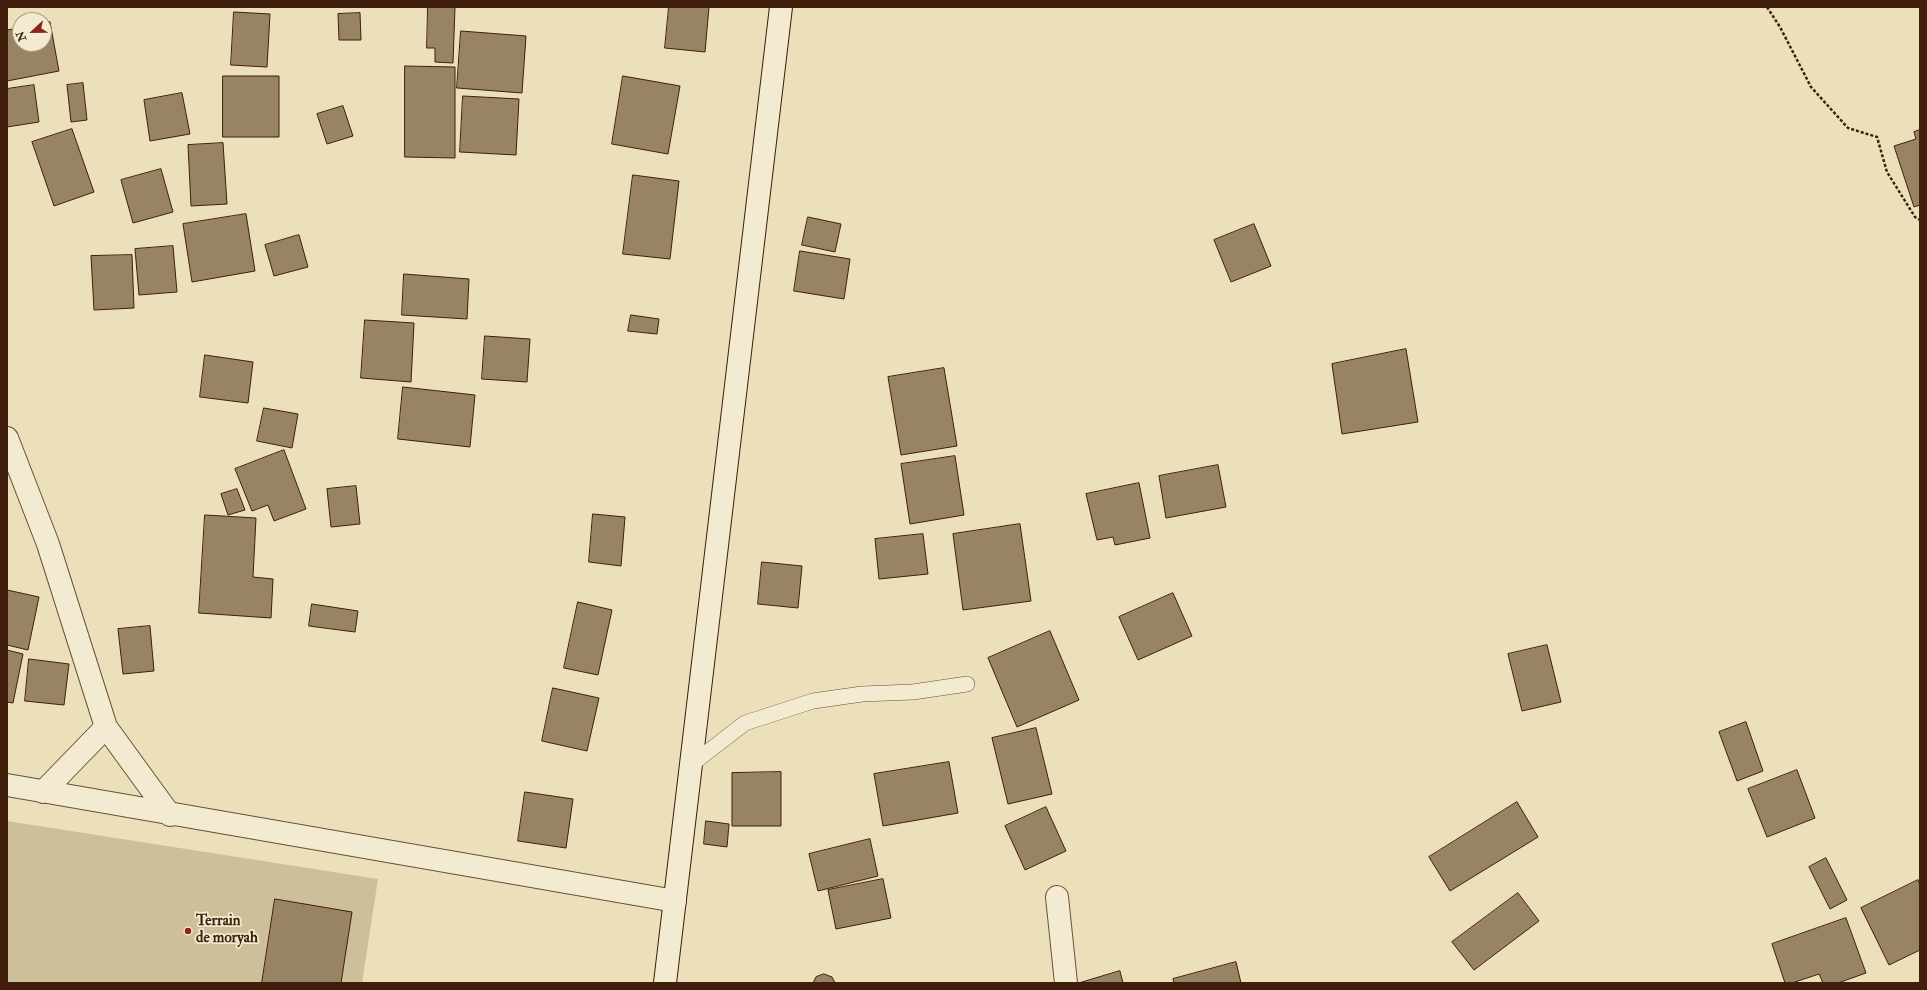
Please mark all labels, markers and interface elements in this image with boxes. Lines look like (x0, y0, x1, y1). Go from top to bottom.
north arrow (12, 12, 52, 52)
text: N (13, 29, 29, 43)
place label: Terrain de moryah (196, 913, 258, 948)
marker: Terrain de moryah (183, 926, 193, 936)

